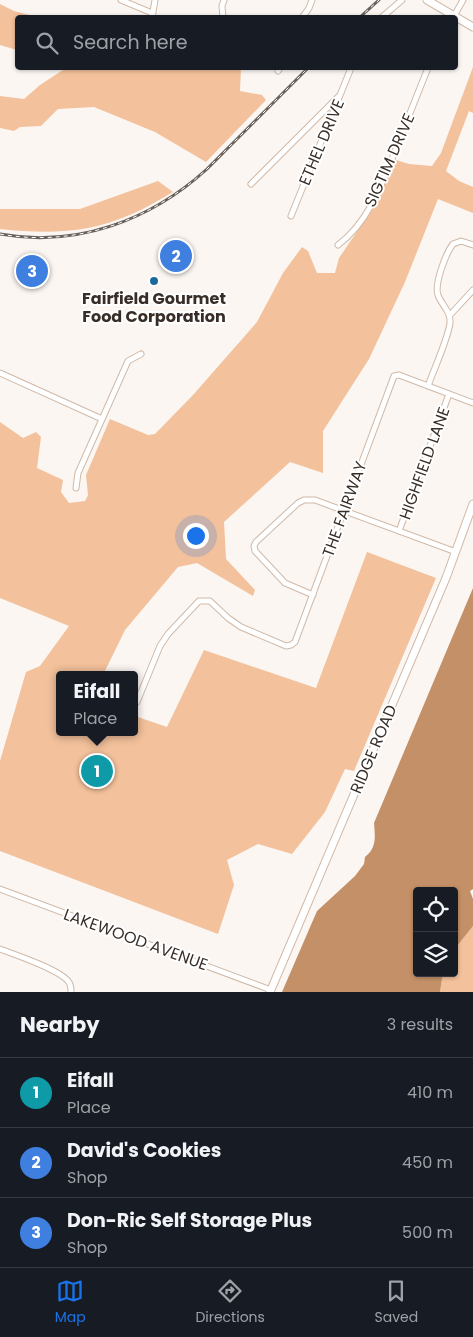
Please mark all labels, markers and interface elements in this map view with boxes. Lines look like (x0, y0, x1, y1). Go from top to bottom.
search box (15, 15, 458, 70)
icon: search (33, 29, 61, 57)
text: Search here (73, 29, 187, 56)
street label: ETHEL DRIVE (293, 96, 350, 189)
street label: SIGTIM DRIVE (359, 110, 420, 211)
pin: 2 (160, 237, 192, 275)
pin: 3 (16, 252, 48, 290)
marker: Fairfield Gourmet Food Corporation (148, 275, 160, 287)
place label: Fairfield Gourmet Food Corporation (82, 287, 226, 328)
street label: HIGHFIELD LANE (393, 404, 456, 523)
street label: THE FAIRWAY (316, 457, 373, 560)
your location (183, 523, 209, 549)
popup (56, 671, 138, 736)
text: Eifall (74, 678, 120, 705)
street label: RIDGE ROAD (344, 701, 402, 797)
text: Place (74, 707, 117, 730)
pin: 1 (81, 752, 113, 790)
map controls (413, 887, 458, 977)
button: locate (413, 887, 458, 932)
street label: LAKEWOOD AVENUE (61, 903, 211, 976)
button: layers (413, 932, 458, 977)
text: Nearby (20, 1010, 100, 1039)
text: 3 results (387, 1013, 453, 1036)
text: Eifall (67, 1067, 114, 1094)
text: 1 (33, 1081, 39, 1104)
text: 410 m (407, 1081, 453, 1104)
text: Place (67, 1096, 111, 1119)
text: David's Cookies (67, 1137, 221, 1164)
text: 2 (31, 1151, 41, 1174)
text: 450 m (402, 1151, 453, 1174)
text: Shop (67, 1166, 108, 1189)
text: Don-Ric Self Storage Plus (67, 1207, 312, 1234)
text: 3 (31, 1221, 41, 1244)
text: 500 m (402, 1221, 453, 1244)
text: Shop (67, 1236, 108, 1259)
tab: Map (55, 1277, 86, 1328)
tab: Directions (195, 1277, 265, 1328)
tab: Saved (374, 1277, 418, 1328)

